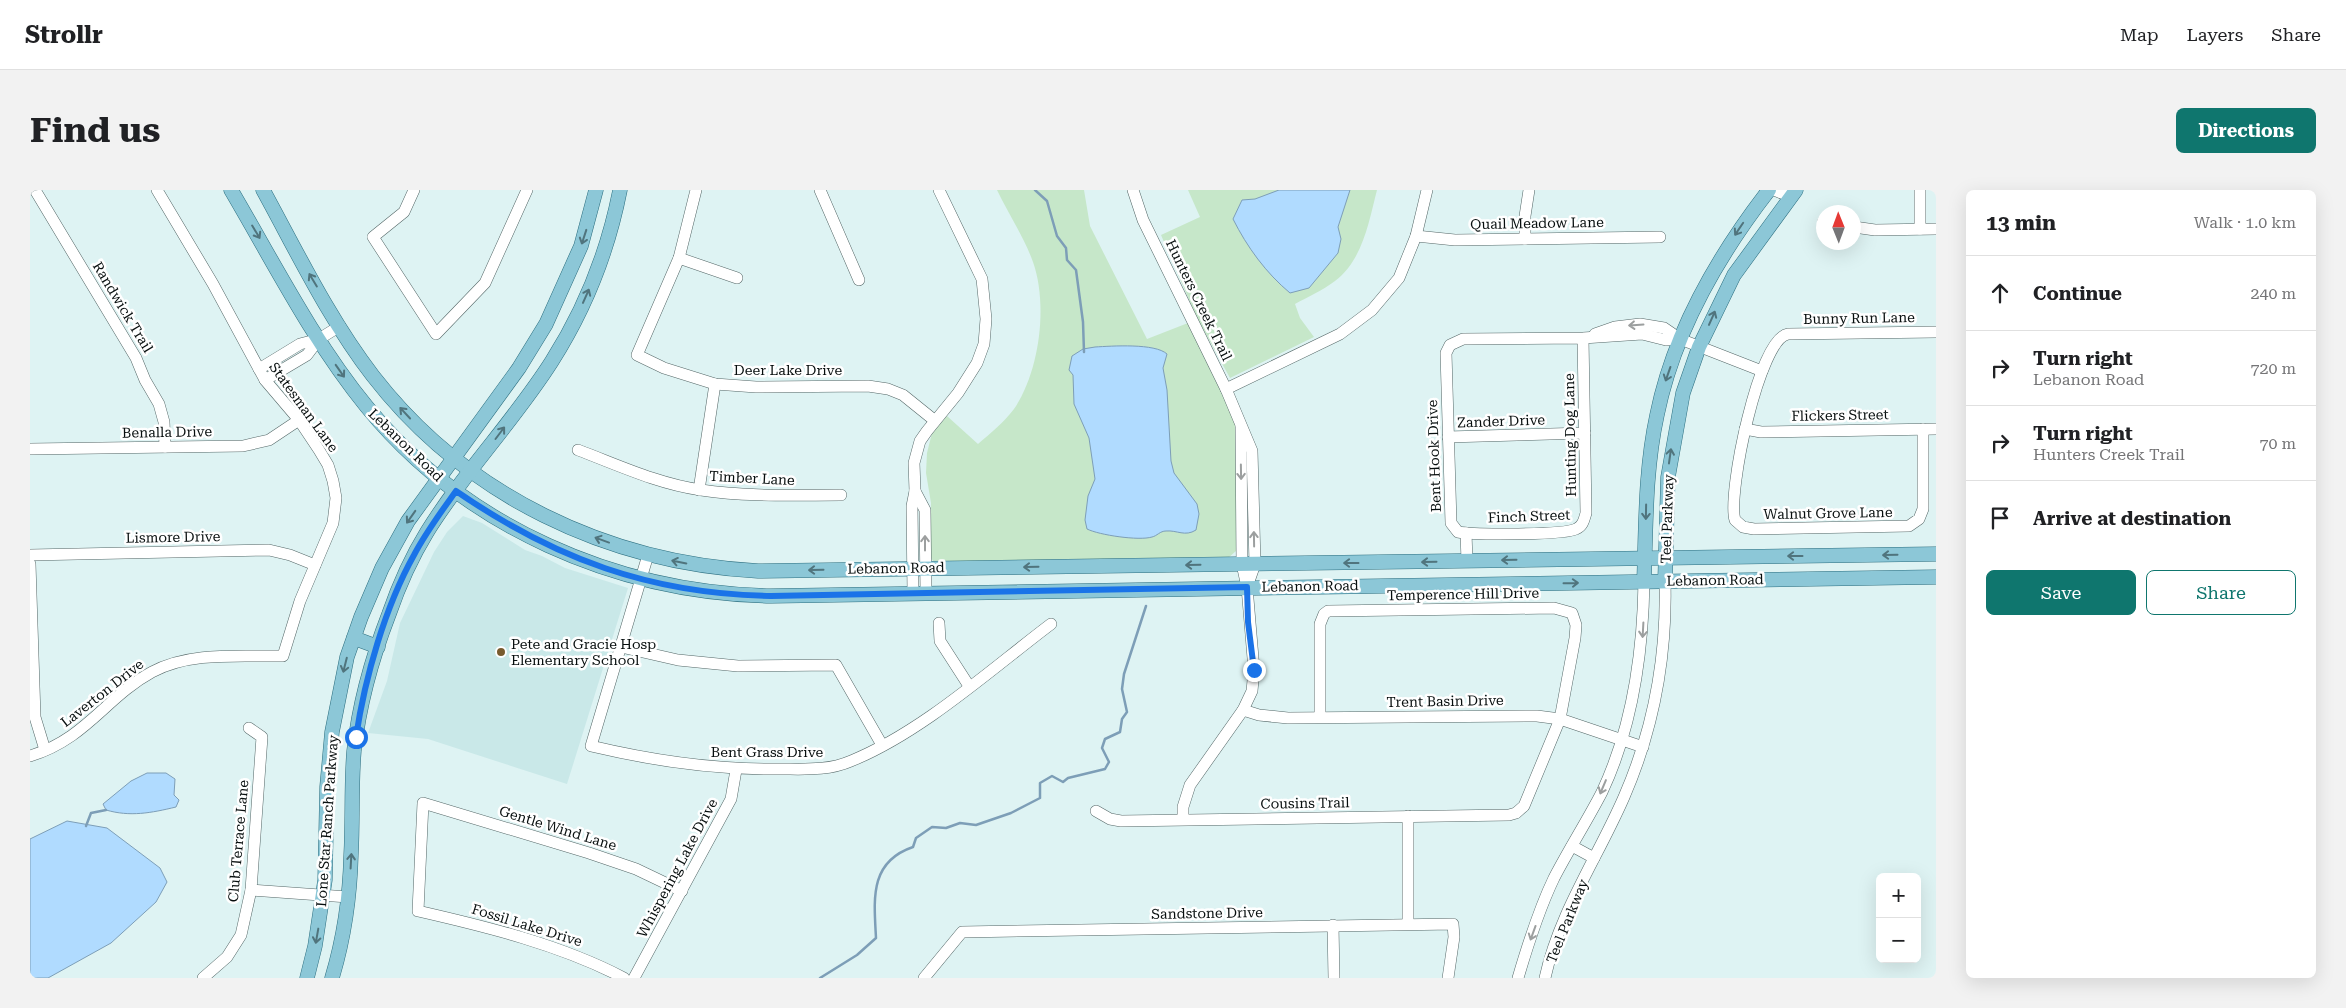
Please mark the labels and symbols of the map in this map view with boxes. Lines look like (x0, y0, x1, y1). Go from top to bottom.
north arrow (1816, 205, 1861, 250)
street label: Quail Meadow Lane (1470, 214, 1604, 232)
one-way arrow (1734, 222, 1745, 236)
one-way arrow (251, 224, 261, 238)
one-way arrow (578, 229, 588, 245)
street label: Hunters Creek Trail (1163, 237, 1236, 364)
street label: Randwick Trail (90, 259, 157, 356)
one-way arrow (307, 274, 317, 288)
one-way arrow (582, 289, 592, 304)
street label: Bunny Run Lane (1803, 309, 1915, 327)
one-way arrow (1708, 311, 1717, 326)
one-way arrow (1628, 320, 1644, 329)
street label: Statesman Lane (266, 359, 342, 455)
street label: Deer Lake Drive (734, 362, 842, 378)
one-way arrow (335, 363, 345, 377)
one-way arrow (1663, 366, 1672, 381)
street label: Hunting Dog Lane (1561, 373, 1579, 497)
street label: Bent Hook Drive (1424, 399, 1444, 513)
street label: Lebanon Road (365, 405, 447, 485)
street label: Flickers Street (1791, 406, 1889, 424)
one-way arrow (399, 407, 411, 420)
street label: Zander Drive (1457, 411, 1546, 431)
street label: Benalla Drive (122, 423, 212, 441)
one-way arrow (495, 426, 505, 440)
one-way arrow (1666, 448, 1676, 464)
one-way arrow (1236, 464, 1245, 480)
street label: Timber Lane (709, 468, 795, 488)
street label: Teel Parkway (1657, 473, 1677, 564)
one-way arrow (1641, 504, 1651, 520)
street label: Walnut Grove Lane (1763, 504, 1893, 522)
street label: Finch Street (1488, 507, 1570, 525)
one-way arrow (406, 510, 416, 524)
street label: Lismore Drive (126, 528, 221, 546)
one-way arrow (1249, 532, 1259, 548)
one-way arrow (594, 535, 610, 545)
one-way arrow (921, 536, 930, 552)
one-way arrow (1882, 550, 1898, 560)
one-way arrow (1787, 551, 1804, 561)
one-way arrow (1501, 555, 1518, 565)
one-way arrow (671, 556, 687, 566)
one-way arrow (1421, 557, 1438, 567)
one-way arrow (1343, 558, 1359, 568)
street label: Lebanon Road (847, 559, 945, 577)
one-way arrow (1185, 560, 1202, 570)
one-way arrow (1023, 562, 1039, 572)
one-way arrow (808, 565, 824, 574)
street label: Lebanon Road (1666, 571, 1764, 589)
street label: Lebanon Road (1261, 577, 1359, 595)
one-way arrow (1563, 578, 1579, 587)
street label: Temperence Hill Drive (1387, 585, 1539, 603)
one-way arrow (1638, 622, 1647, 638)
place label: Pete and Gracie Hosp Elementary School (511, 636, 656, 668)
marker: Pete and Gracie Hosp Elementary School (495, 646, 507, 658)
street label: Laverton Drive (58, 656, 147, 730)
one-way arrow (340, 656, 349, 672)
route end (1243, 659, 1266, 682)
street label: Trent Basin Drive (1386, 692, 1504, 710)
route start (345, 726, 368, 749)
street label: Lone Star Ranch Parkway (313, 734, 341, 908)
street label: Bent Grass Drive (711, 744, 824, 760)
street label: Club Terrace Lane (225, 779, 251, 903)
one-way arrow (1598, 779, 1608, 794)
street label: Cousins Trail (1260, 794, 1350, 812)
street label: Whispering Lake Drive (634, 796, 721, 940)
street label: Gentle Wind Lane (497, 803, 619, 854)
one-way arrow (347, 853, 356, 869)
street label: Teel Parkway (1543, 876, 1591, 965)
street label: Fossil Lake Drive (470, 901, 584, 949)
street label: Sandstone Drive (1151, 904, 1263, 922)
one-way arrow (1528, 924, 1537, 940)
one-way arrow (311, 928, 321, 944)

